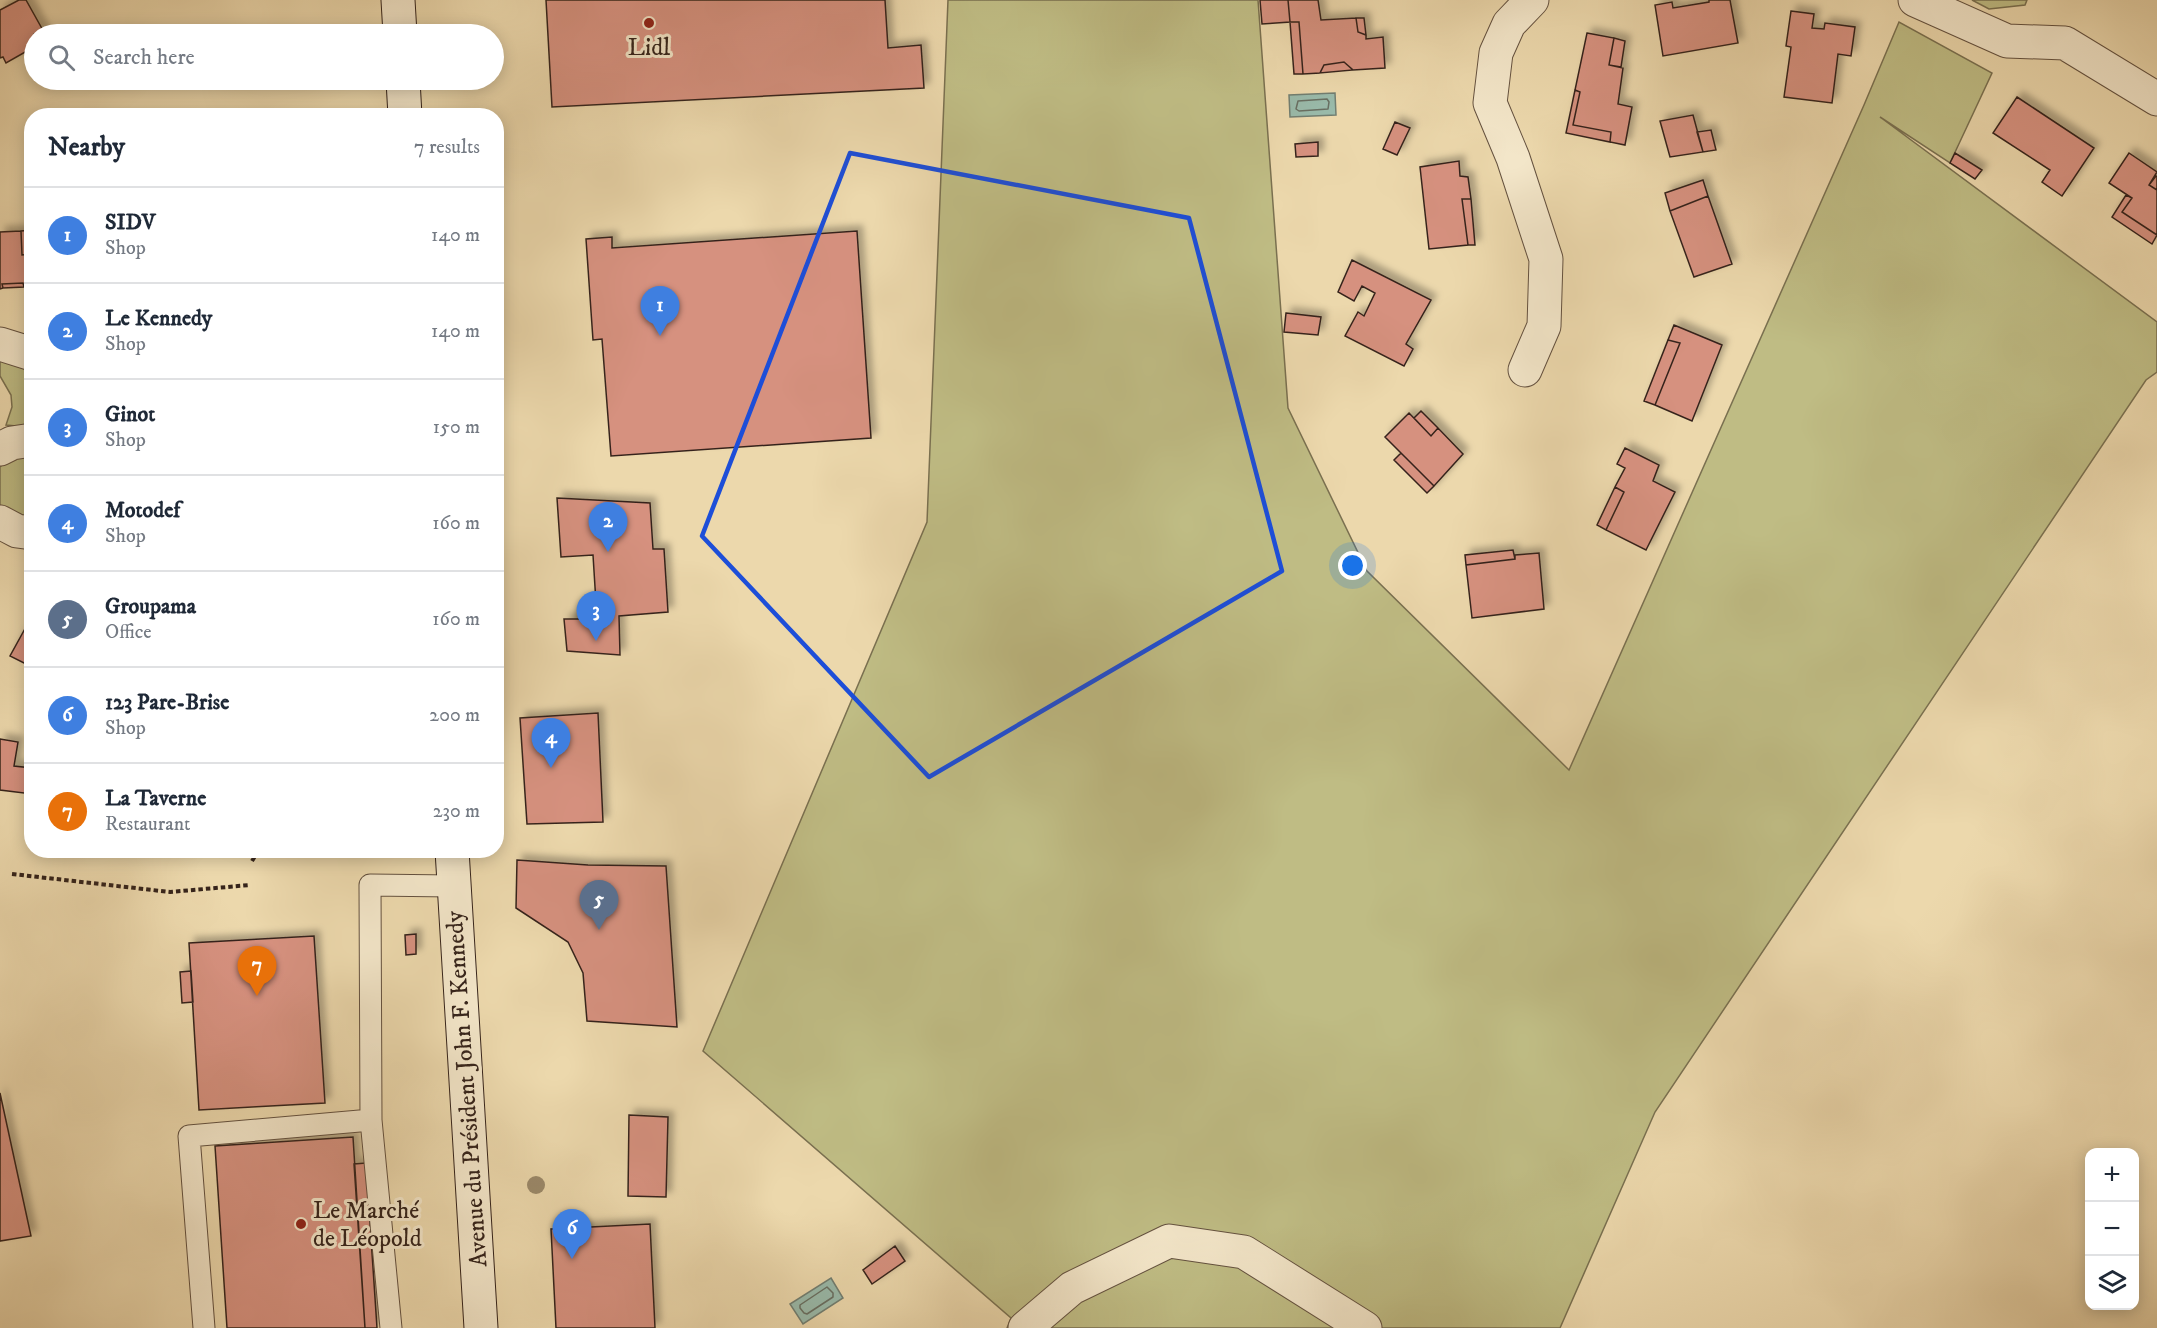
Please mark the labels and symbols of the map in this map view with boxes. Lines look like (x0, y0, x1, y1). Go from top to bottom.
marker: Lidl (642, 16, 656, 30)
place label: Lidl (628, 33, 671, 63)
pin: 1 (640, 286, 680, 336)
pin: 2 (588, 502, 628, 552)
your location (1338, 551, 1367, 580)
pin: 3 (576, 592, 616, 641)
pin: 4 (532, 718, 570, 768)
pin: 5 (580, 880, 618, 930)
street label: Avenue du Président John F. Kennedy (440, 909, 494, 1268)
pin: 7 (238, 946, 276, 996)
place label: Le Marché de Léopold (313, 1196, 422, 1254)
pin: 6 (552, 1210, 592, 1259)
marker: Le Marché de Léopold (294, 1217, 308, 1231)

